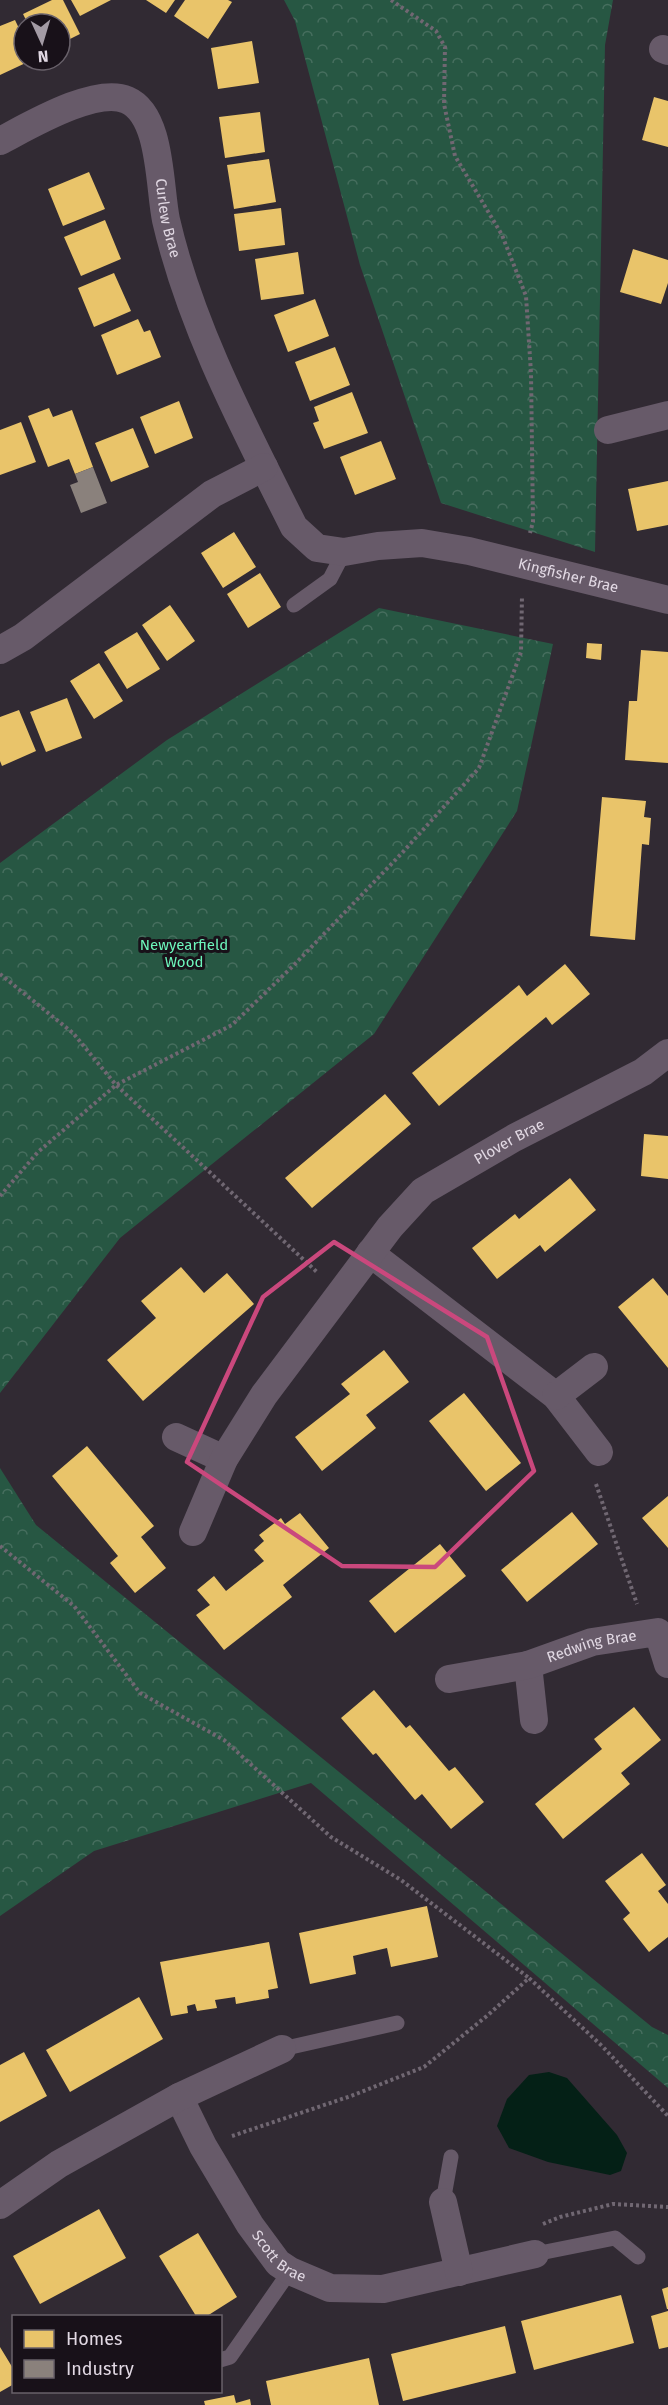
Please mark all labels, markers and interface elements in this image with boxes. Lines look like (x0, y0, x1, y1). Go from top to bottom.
north arrow (12, 12, 72, 72)
text: N (37, 47, 49, 66)
street label: Curlew Brae (152, 178, 185, 260)
street label: Kingfisher Brae (516, 554, 620, 596)
park label: Newyearfield Wood (140, 936, 228, 971)
street label: Plover Brae (471, 1115, 547, 1168)
street label: Redwing Brae (544, 1626, 638, 1667)
street label: Scott Brae (248, 2227, 309, 2286)
legend (12, 2315, 222, 2393)
text: Homes (66, 2328, 122, 2350)
text: Industry (66, 2358, 134, 2380)

